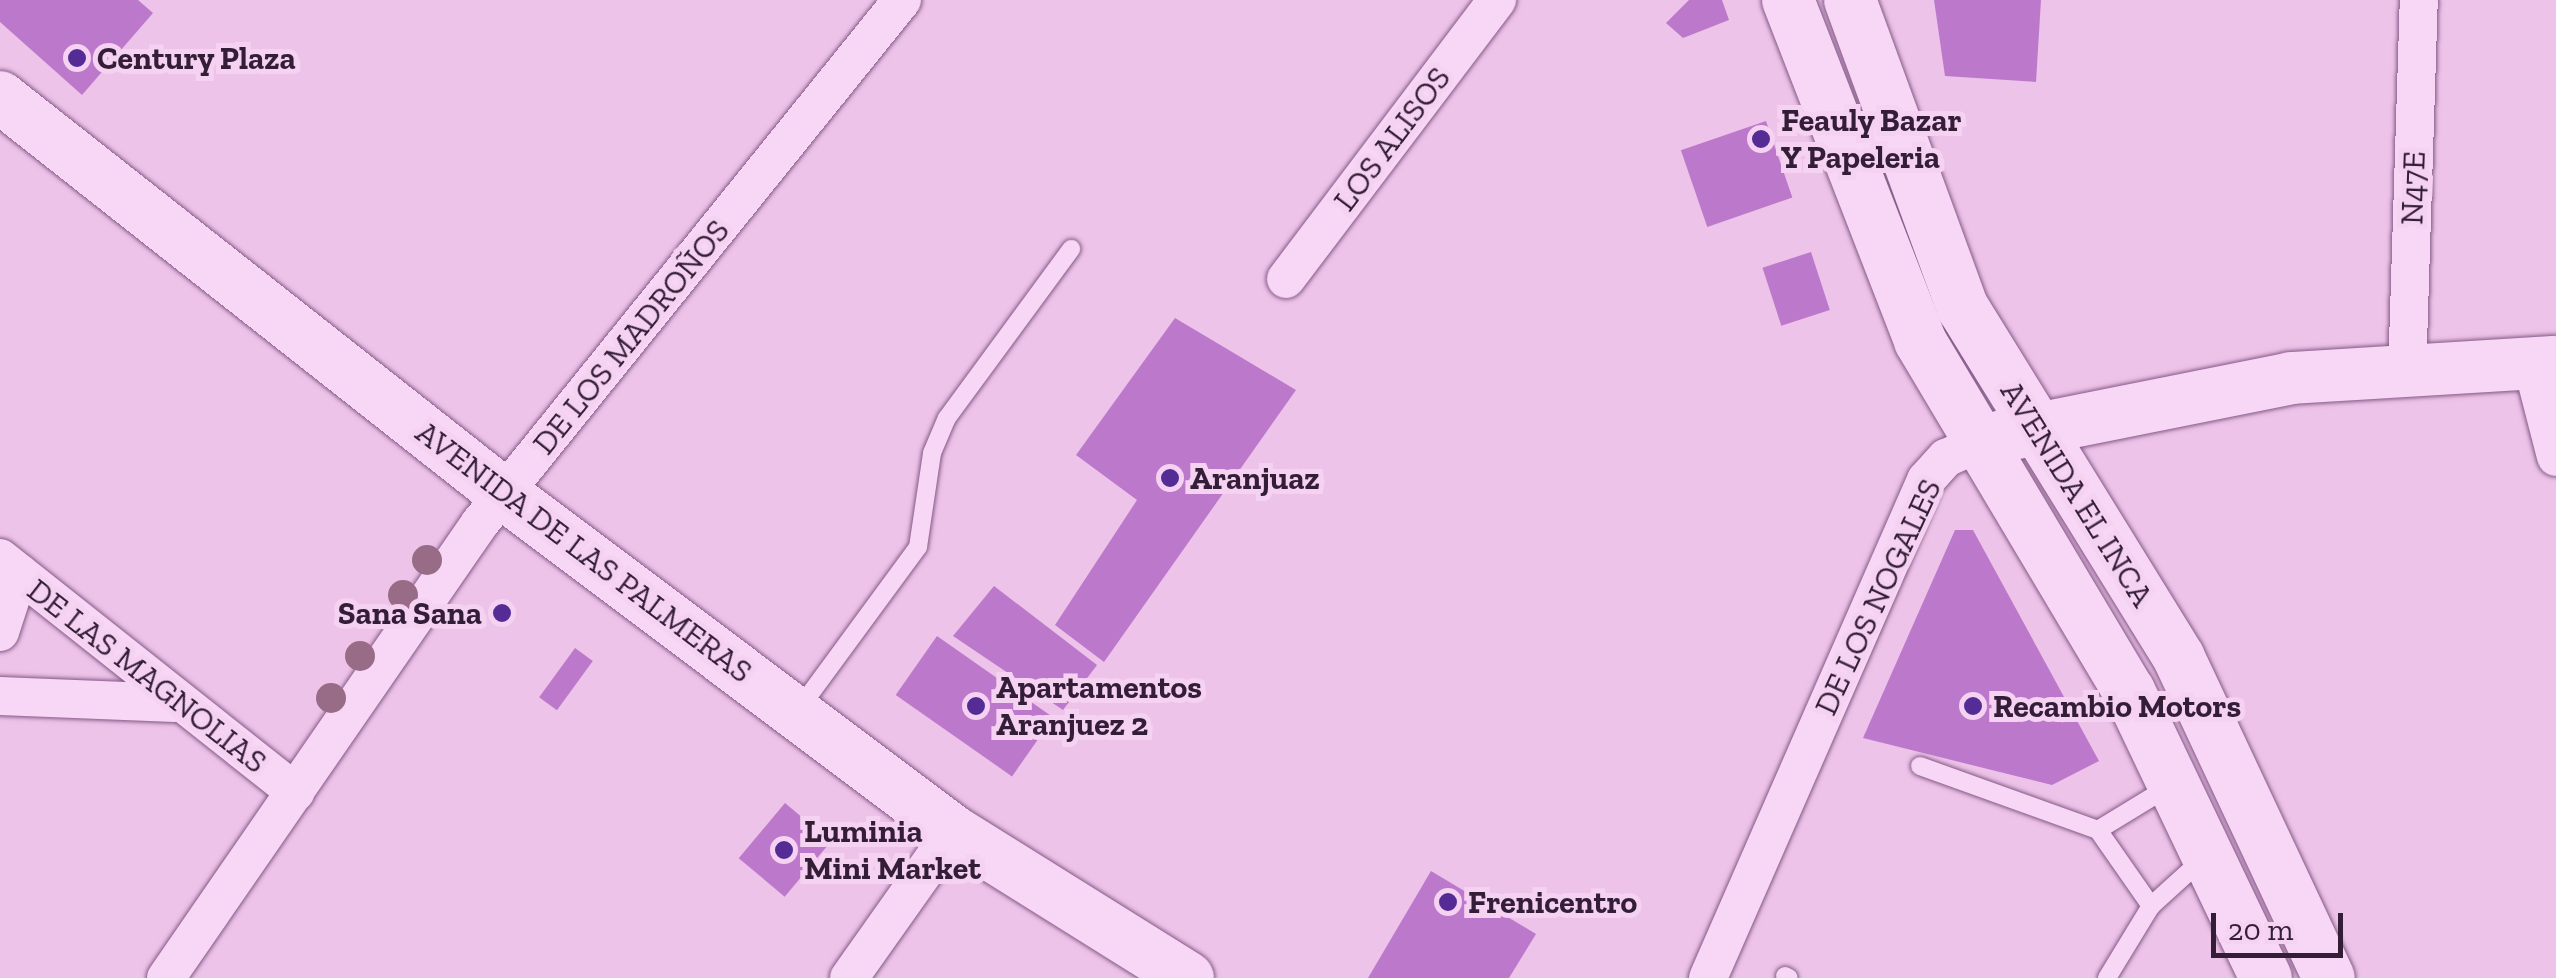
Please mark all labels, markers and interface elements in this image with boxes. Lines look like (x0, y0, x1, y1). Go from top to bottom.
place label: Century Plaza (97, 39, 296, 77)
marker: Century Plaza (66, 47, 88, 69)
street label: LOS ALISOS (1325, 59, 1459, 219)
place label: Feauly Bazar Y Papeleria (1781, 102, 1962, 177)
marker: Feauly Bazar Y Papeleria (1750, 128, 1772, 150)
street label: N47E (2393, 150, 2433, 226)
street label: DE LOS MADROÑOS (525, 212, 737, 462)
street label: AVENIDA EL INCA (1992, 374, 2162, 614)
street label: AVENIDA DE LAS PALMERAS (408, 413, 760, 691)
place label: Aranjuaz (1190, 459, 1320, 497)
marker: Aranjuaz (1159, 467, 1181, 489)
street label: DE LOS NOGALES (1807, 473, 1949, 721)
street label: DE LAS MAGNOLIAS (20, 571, 274, 781)
place label: Sana Sana (338, 594, 482, 632)
marker: Sana Sana (491, 602, 513, 624)
place label: Apartamentos Aranjuez 2 (996, 669, 1202, 744)
place label: Recambio Motors (1993, 687, 2241, 725)
marker: Apartamentos Aranjuez 2 (965, 695, 987, 717)
marker: Recambio Motors (1962, 695, 1984, 717)
place label: Luminia Mini Market (804, 813, 981, 888)
marker: Luminia Mini Market (773, 839, 795, 861)
place label: Frenicentro (1468, 883, 1637, 921)
marker: Frenicentro (1437, 891, 1459, 913)
scale bar (2216, 893, 2348, 955)
text: 20 m (2228, 912, 2293, 948)

